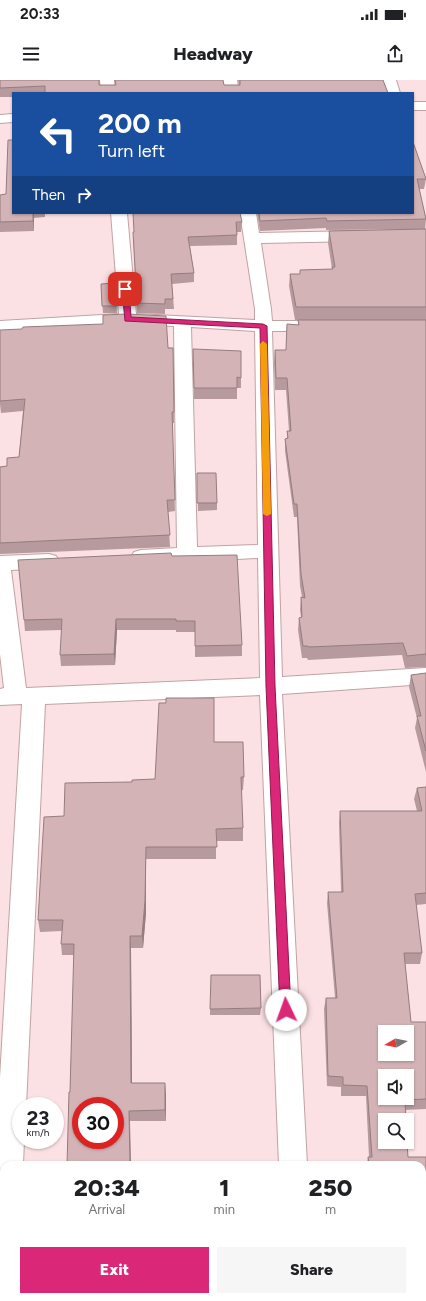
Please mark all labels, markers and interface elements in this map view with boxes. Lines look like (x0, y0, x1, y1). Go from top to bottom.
text: 20:33 (20, 5, 60, 23)
icon: menu (20, 43, 42, 65)
text: Headway (173, 43, 253, 65)
icon: share (384, 43, 406, 65)
text: 200 m (98, 106, 182, 140)
icon: left (32, 108, 84, 160)
text: Turn left (98, 140, 165, 162)
icon: right (73, 184, 95, 206)
text: Then (32, 186, 65, 204)
pin (108, 272, 142, 306)
icon: arrive (114, 278, 136, 300)
position arrow (265, 989, 307, 1031)
north arrow (378, 1025, 414, 1061)
map controls (378, 1025, 414, 1149)
button: sound (378, 1069, 414, 1105)
speed limit sign: 30 (72, 1097, 124, 1149)
text: 23 (27, 1106, 49, 1130)
button: search (378, 1113, 414, 1149)
text: km/h (27, 1126, 49, 1139)
text: 20:34 (74, 1173, 140, 1202)
text: 1 (219, 1173, 229, 1202)
text: 250 (309, 1173, 352, 1202)
text: Arrival (88, 1202, 125, 1217)
text: min (214, 1202, 235, 1217)
text: m (325, 1202, 336, 1217)
button: Exit (20, 1247, 209, 1293)
button: Share (217, 1247, 406, 1293)

